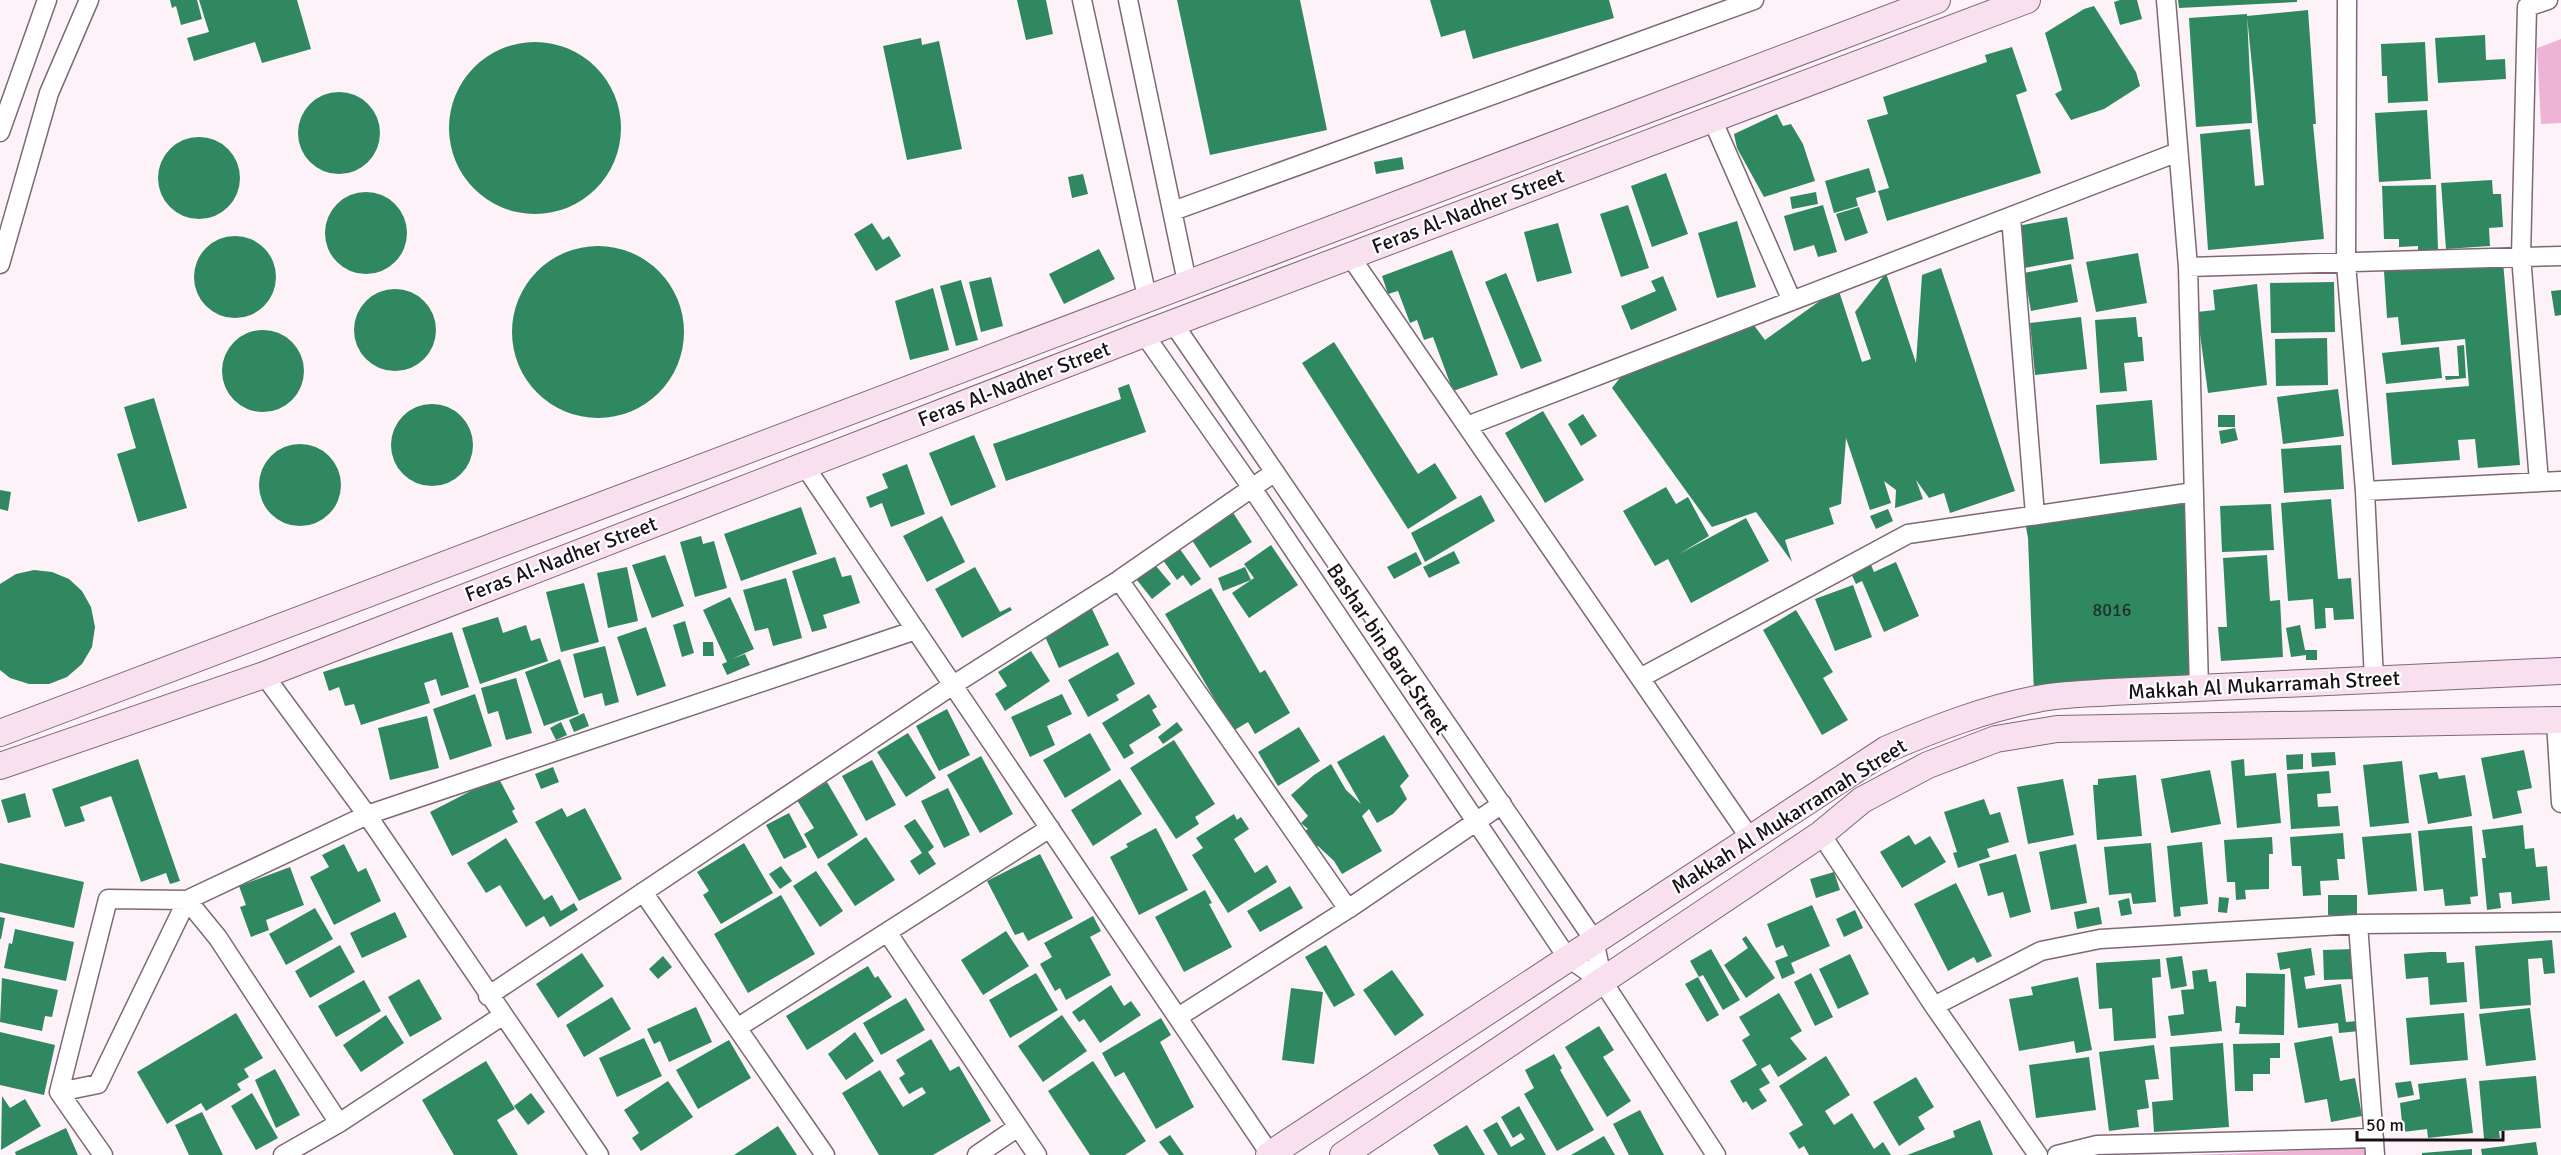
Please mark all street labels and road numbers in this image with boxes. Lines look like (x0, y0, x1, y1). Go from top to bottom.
street label: Feras Al-Nadher Street (1368, 162, 1568, 260)
street label: Feras Al-Nadher Street (914, 335, 1114, 433)
street label: Feras Al-Nadher Street (461, 510, 661, 608)
street label: Bashar bin Bard Street (1321, 558, 1455, 740)
street label: Makkah Al Mukarramah Street (2127, 665, 2401, 705)
street label: Makkah Al Mukarramah Street (1667, 733, 1911, 899)

